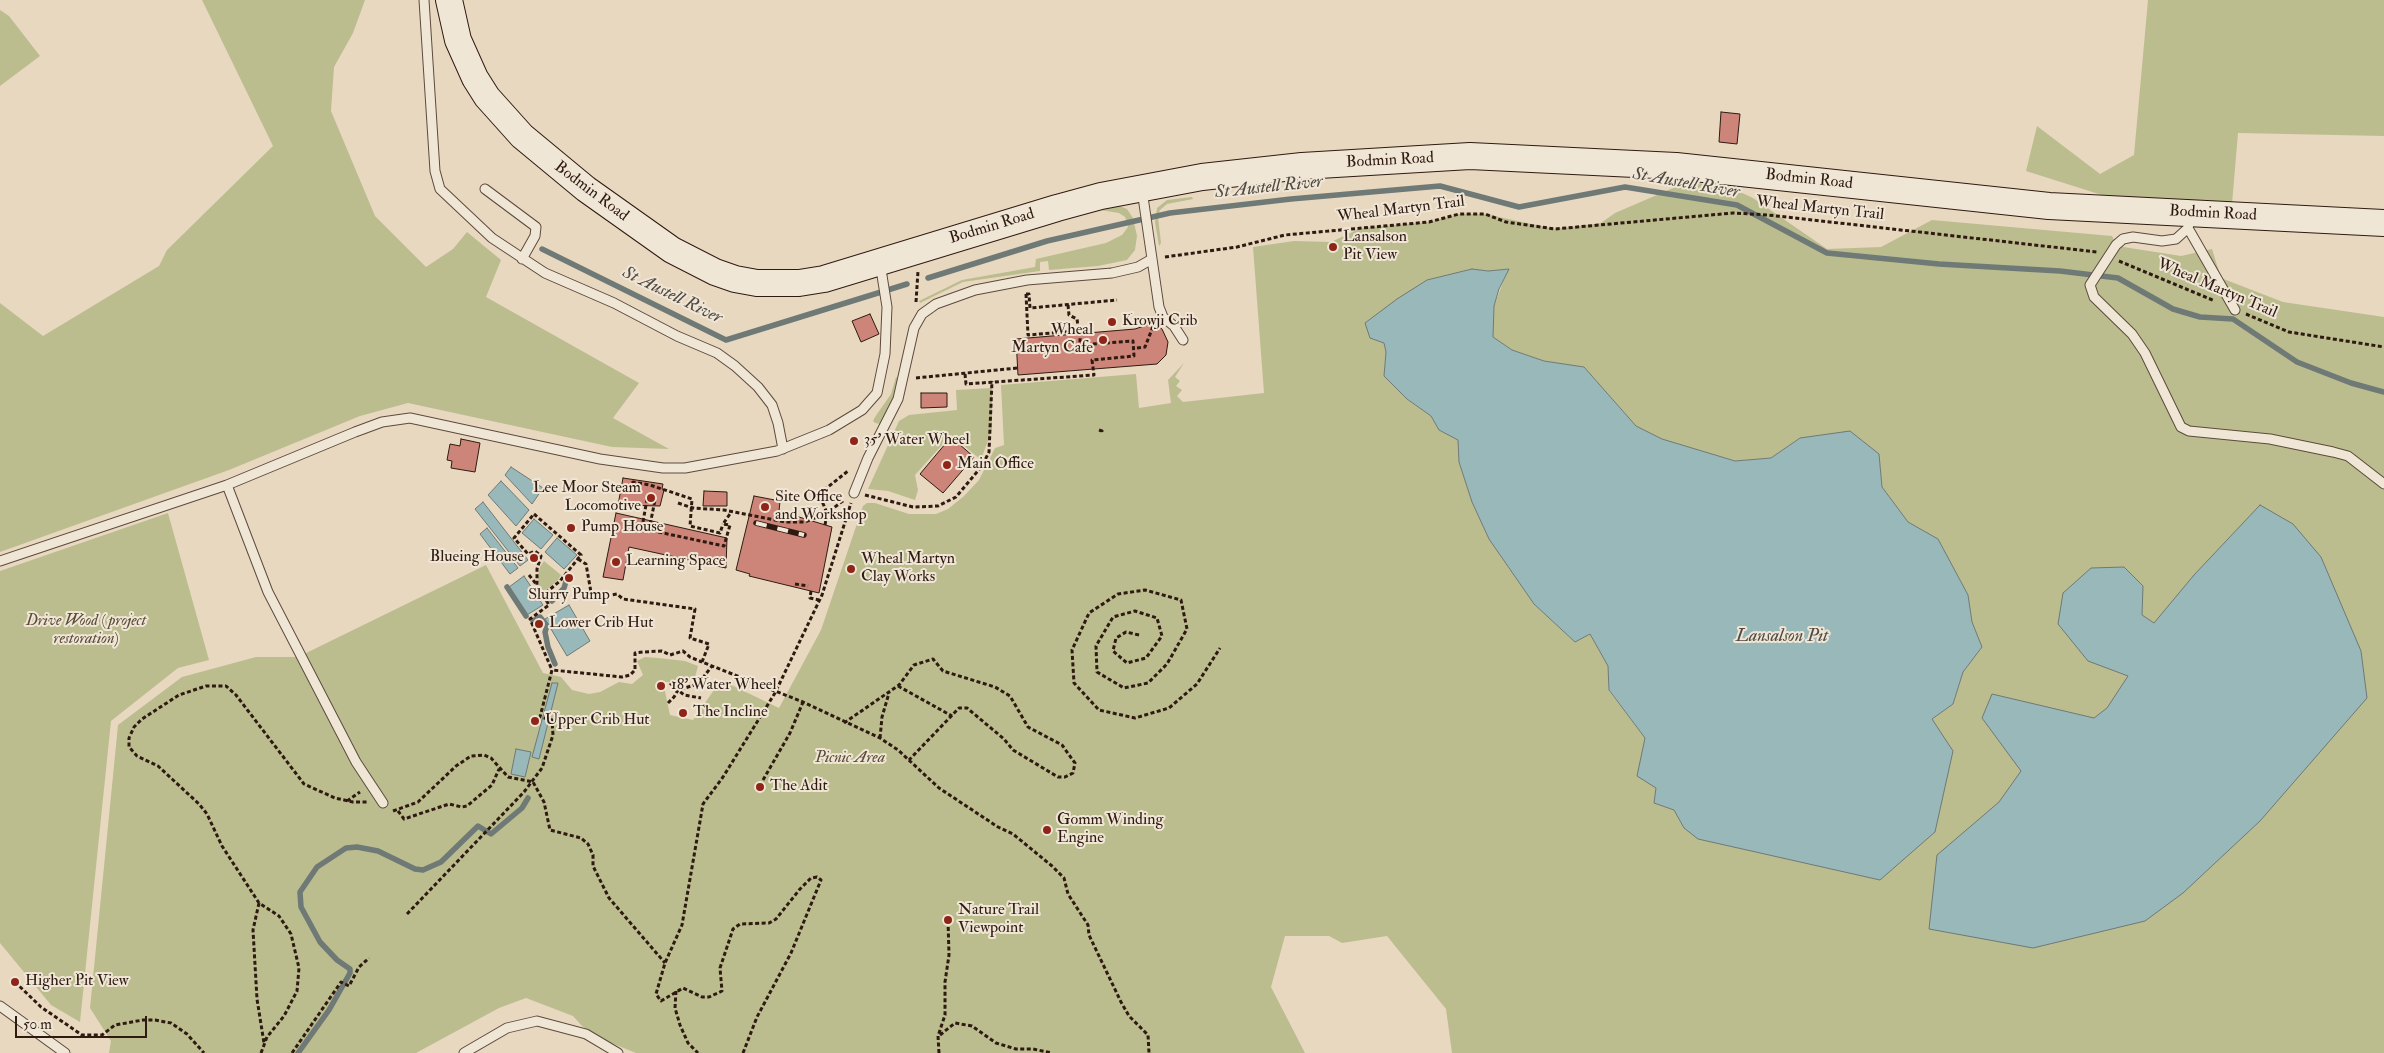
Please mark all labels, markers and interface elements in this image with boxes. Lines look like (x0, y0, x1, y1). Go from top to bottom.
street label: Bodmin Road (1346, 149, 1434, 173)
street label: Bodmin Road (550, 158, 632, 226)
water label: St Austell River (1631, 164, 1741, 204)
street label: Bodmin Road (1764, 166, 1854, 194)
water label: St Austell River (1214, 172, 1324, 204)
street label: Wheal Martyn Trail (1336, 193, 1466, 227)
street label: Wheal Martyn Trail (1755, 193, 1885, 225)
street label: Bodmin Road (2169, 202, 2257, 226)
street label: Bodmin Road (947, 205, 1037, 249)
place label: Lansalson Pit View (1343, 228, 1407, 266)
marker: Lansalson Pit View (1327, 241, 1339, 253)
street label: Wheal Martyn Trail (2154, 255, 2280, 323)
water label: St Austell River (619, 263, 725, 329)
place label: Krowji Crib (1122, 312, 1197, 332)
marker: Krowji Crib (1106, 316, 1118, 328)
place label: Wheal Martyn Cafe (1011, 321, 1093, 359)
marker: Wheal Martyn Cafe (1097, 334, 1109, 346)
place label: 35' Water Wheel (864, 431, 970, 451)
marker: 35' Water Wheel (848, 435, 860, 447)
place label: Main Office (957, 455, 1034, 475)
marker: Main Office (941, 459, 953, 471)
place label: Lee Moor Steam Locomotive (533, 479, 641, 517)
place label: Site Office and Workshop (775, 488, 867, 526)
marker: Lee Moor Steam Locomotive (645, 492, 657, 504)
marker: Site Office and Workshop (759, 501, 771, 513)
place label: Pump House (581, 518, 664, 538)
marker: Pump House (565, 522, 577, 534)
place label: Blueing House (430, 548, 524, 568)
place label: Wheal Martyn Clay Works (861, 550, 955, 588)
marker: Blueing House (528, 552, 540, 564)
place label: Learning Space (626, 552, 726, 572)
marker: Learning Space (610, 556, 622, 568)
marker: Wheal Martyn Clay Works (845, 563, 857, 575)
marker: Slurry Pump (563, 572, 575, 584)
place label: Slurry Pump (528, 586, 610, 606)
park label: Drive Wood (project restoration) (26, 612, 146, 650)
place label: Lower Crib Hut (549, 614, 653, 634)
marker: Lower Crib Hut (533, 618, 545, 630)
water label: Lansalson Pit (1736, 626, 1828, 648)
place label: 18' Water Wheel (671, 676, 777, 696)
marker: 18' Water Wheel (655, 680, 667, 692)
place label: The Incline (693, 703, 768, 723)
marker: The Incline (677, 707, 689, 719)
place label: Upper Crib Hut (545, 711, 650, 731)
marker: Upper Crib Hut (529, 715, 541, 727)
park label: Picnic Area (815, 749, 885, 769)
place label: The Adit (770, 777, 828, 797)
marker: The Adit (754, 781, 766, 793)
place label: Gomm Winding Engine (1057, 811, 1163, 849)
marker: Gomm Winding Engine (1041, 824, 1053, 836)
place label: Nature Trail Viewpoint (958, 901, 1039, 939)
marker: Nature Trail Viewpoint (942, 914, 954, 926)
place label: Higher Pit View (25, 972, 129, 992)
marker: Higher Pit View (9, 976, 21, 988)
scale bar (18, 1006, 150, 1038)
text: 50 m (23, 1015, 52, 1034)

